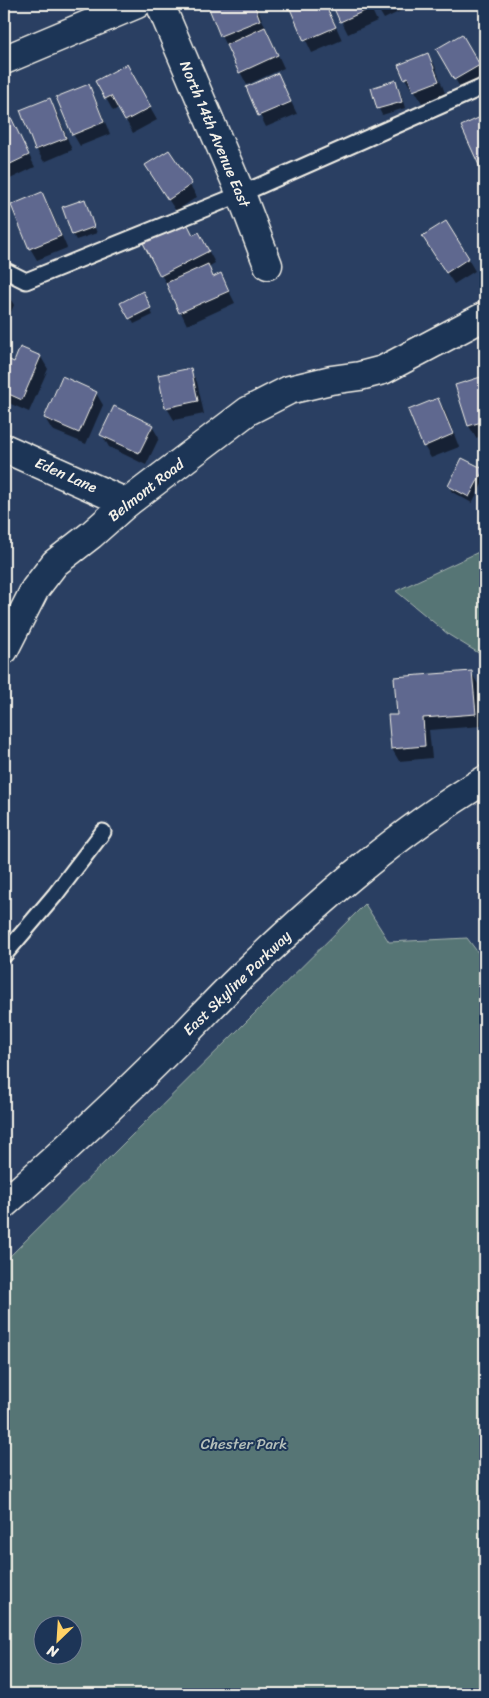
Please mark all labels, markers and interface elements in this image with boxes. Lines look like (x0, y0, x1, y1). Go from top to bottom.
street label: North 14th Avenue East (172, 57, 258, 212)
street label: Eden Lane (31, 450, 101, 500)
street label: Belmont Road (102, 451, 191, 528)
street label: East Skyline Parkway (177, 924, 298, 1042)
park label: Chester Park (201, 1431, 287, 1457)
north arrow (32, 1616, 82, 1666)
text: N (43, 1638, 63, 1665)

